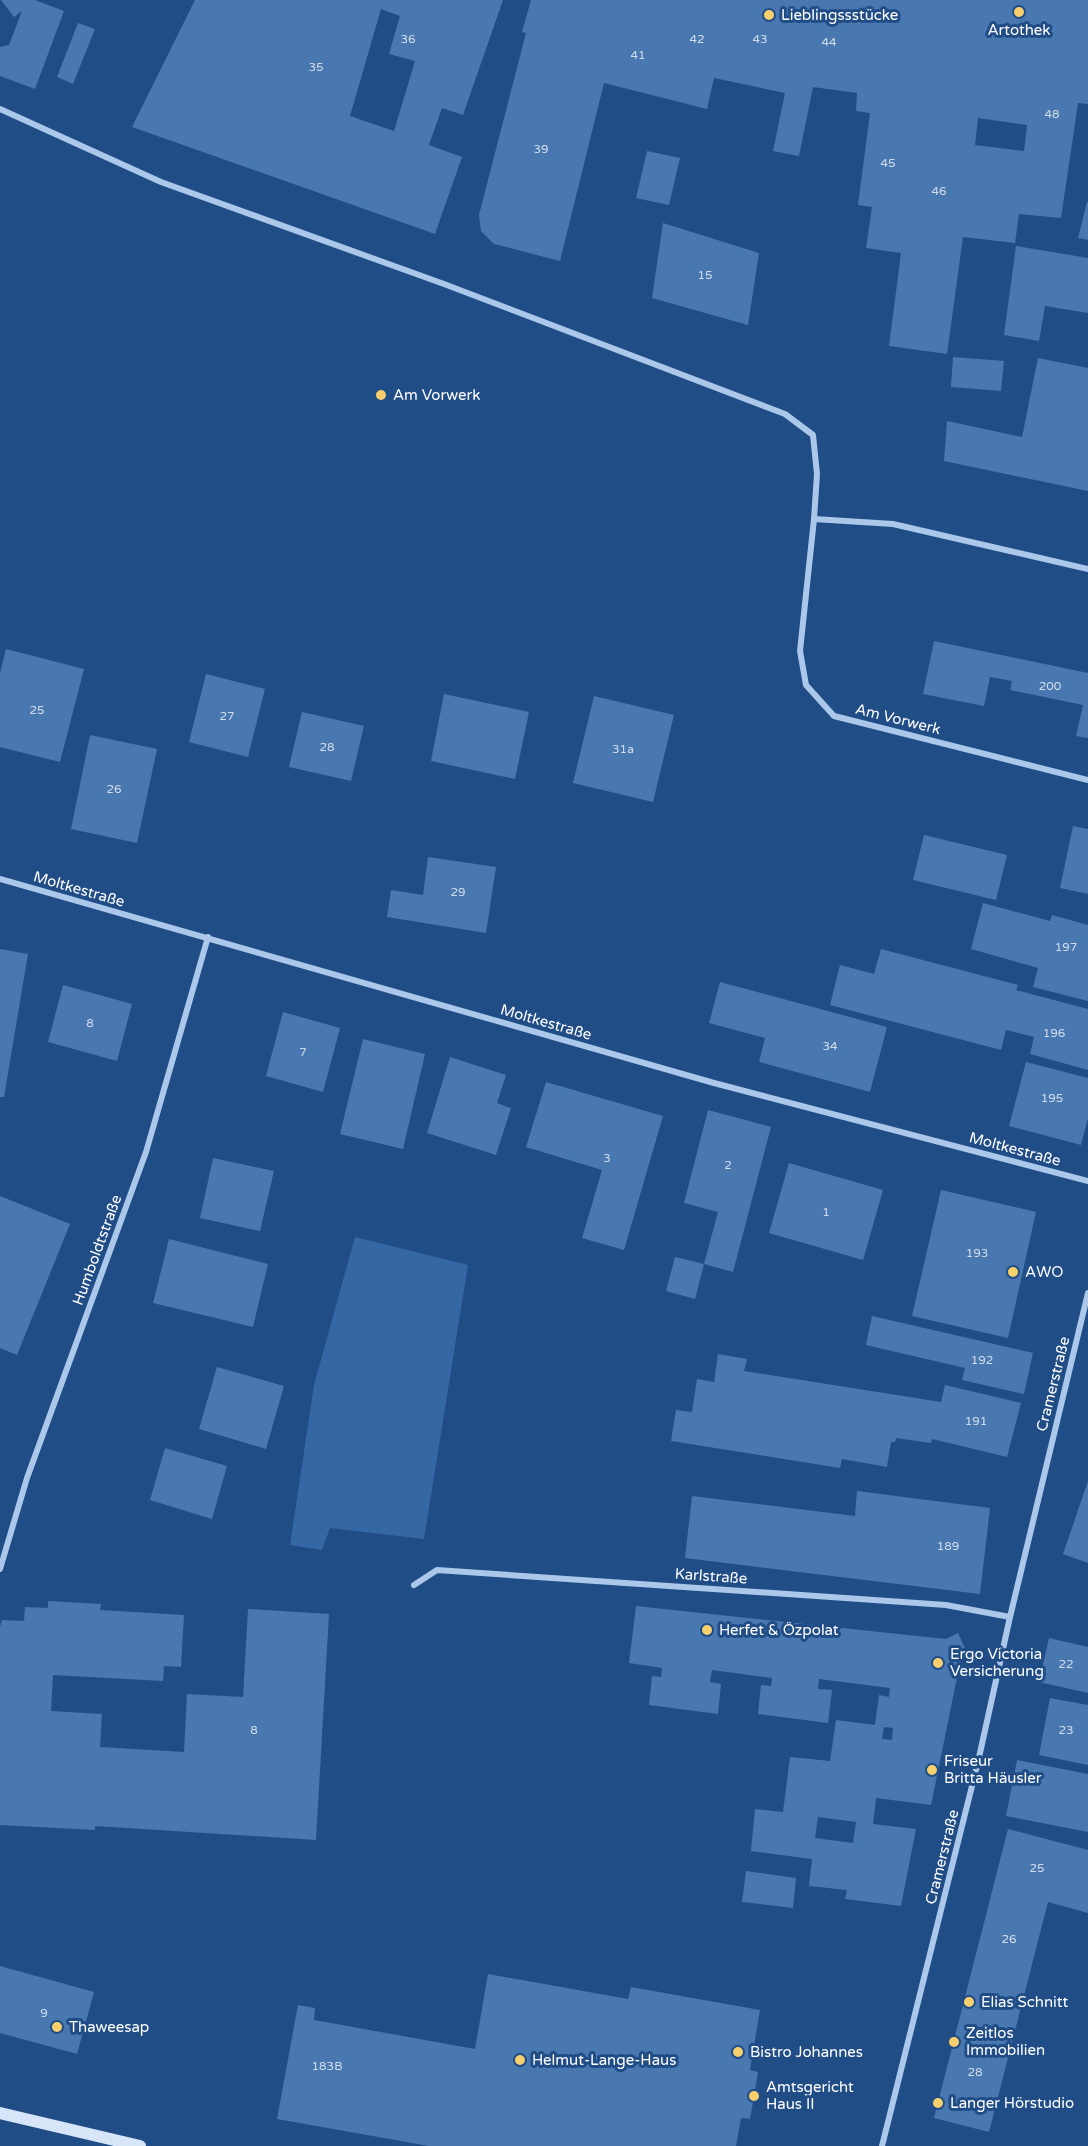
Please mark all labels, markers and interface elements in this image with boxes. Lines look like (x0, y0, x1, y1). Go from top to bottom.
marker: Artothek (1012, 5, 1026, 19)
place label: Lieblingssstücke (781, 6, 898, 24)
marker: Lieblingssstücke (762, 8, 776, 22)
place label: Artothek (987, 21, 1051, 39)
house number: 36 (400, 32, 416, 46)
house number: 42 (689, 32, 705, 46)
house number: 43 (752, 32, 768, 46)
house number: 44 (821, 35, 837, 49)
house number: 41 (630, 48, 646, 62)
house number: 35 (308, 60, 324, 74)
house number: 48 (1044, 107, 1060, 121)
house number: 39 (533, 142, 549, 156)
house number: 45 (880, 156, 896, 170)
house number: 46 (931, 184, 947, 198)
house number: 15 (697, 268, 713, 282)
place label: Am Vorwerk (393, 386, 480, 404)
marker: Am Vorwerk (374, 388, 388, 402)
house number: 200 (1039, 679, 1062, 693)
street label: Am Vorwerk (853, 700, 943, 738)
house number: 25 (29, 703, 45, 717)
house number: 27 (219, 709, 235, 723)
house number: 28 (319, 740, 335, 754)
house number: 31a (612, 742, 634, 756)
house number: 26 (106, 782, 122, 796)
street label: Moltkestraße (31, 867, 127, 911)
house number: 29 (450, 885, 466, 899)
house number: 197 (1055, 940, 1077, 954)
street label: Moltkestraße (498, 1000, 594, 1044)
house number: 8 (86, 1016, 94, 1030)
house number: 196 (1043, 1026, 1065, 1040)
house number: 34 (822, 1039, 838, 1053)
house number: 7 (299, 1045, 307, 1059)
house number: 195 (1041, 1091, 1063, 1105)
street label: Moltkestraße (967, 1128, 1063, 1170)
house number: 3 (603, 1151, 611, 1165)
house number: 2 (724, 1158, 732, 1172)
street label: Humboldtstraße (69, 1192, 125, 1308)
house number: 1 (822, 1205, 830, 1219)
house number: 193 (966, 1246, 988, 1260)
place label: AWO (1025, 1263, 1064, 1281)
marker: AWO (1006, 1265, 1020, 1279)
street label: Cramerstraße (1033, 1335, 1073, 1433)
house number: 192 (971, 1353, 993, 1367)
house number: 191 (965, 1414, 987, 1428)
house number: 189 (937, 1539, 959, 1553)
street label: Karlstraße (674, 1564, 748, 1588)
place label: Herfet & Özpolat (719, 1621, 839, 1639)
marker: Herfet & Özpolat (700, 1623, 714, 1637)
place label: Ergo Victoria Versicherung (950, 1645, 1044, 1680)
marker: Ergo Victoria Versicherung (931, 1656, 945, 1670)
house number: 22 (1058, 1657, 1074, 1671)
house number: 8 (250, 1723, 258, 1737)
house number: 23 (1058, 1723, 1074, 1737)
place label: Friseur Britta Häusler (944, 1752, 1042, 1787)
marker: Friseur Britta Häusler (925, 1763, 939, 1777)
street label: Cramerstraße (922, 1808, 962, 1906)
house number: 25 (1029, 1861, 1045, 1875)
house number: 26 (1001, 1932, 1017, 1946)
place label: Elias Schnitt (981, 1993, 1069, 2011)
marker: Elias Schnitt (962, 1995, 976, 2009)
house number: 9 (40, 2006, 48, 2020)
place label: Thaweesap (69, 2018, 149, 2036)
marker: Thaweesap (50, 2020, 64, 2034)
place label: Zeitlos Immobilien (966, 2024, 1045, 2059)
marker: Zeitlos Immobilien (947, 2035, 961, 2049)
place label: Bistro Johannes (750, 2043, 863, 2061)
marker: Bistro Johannes (731, 2045, 745, 2059)
place label: Helmut-Lange-Haus (532, 2051, 676, 2069)
marker: Helmut-Lange-Haus (513, 2053, 527, 2067)
house number: 183B (312, 2059, 342, 2073)
house number: 28 (967, 2065, 983, 2079)
place label: Amtsgericht Haus II (766, 2078, 854, 2113)
marker: Amtsgericht Haus II (747, 2089, 761, 2103)
place label: Langer Hörstudio (950, 2094, 1074, 2112)
marker: Langer Hörstudio (931, 2096, 945, 2110)

